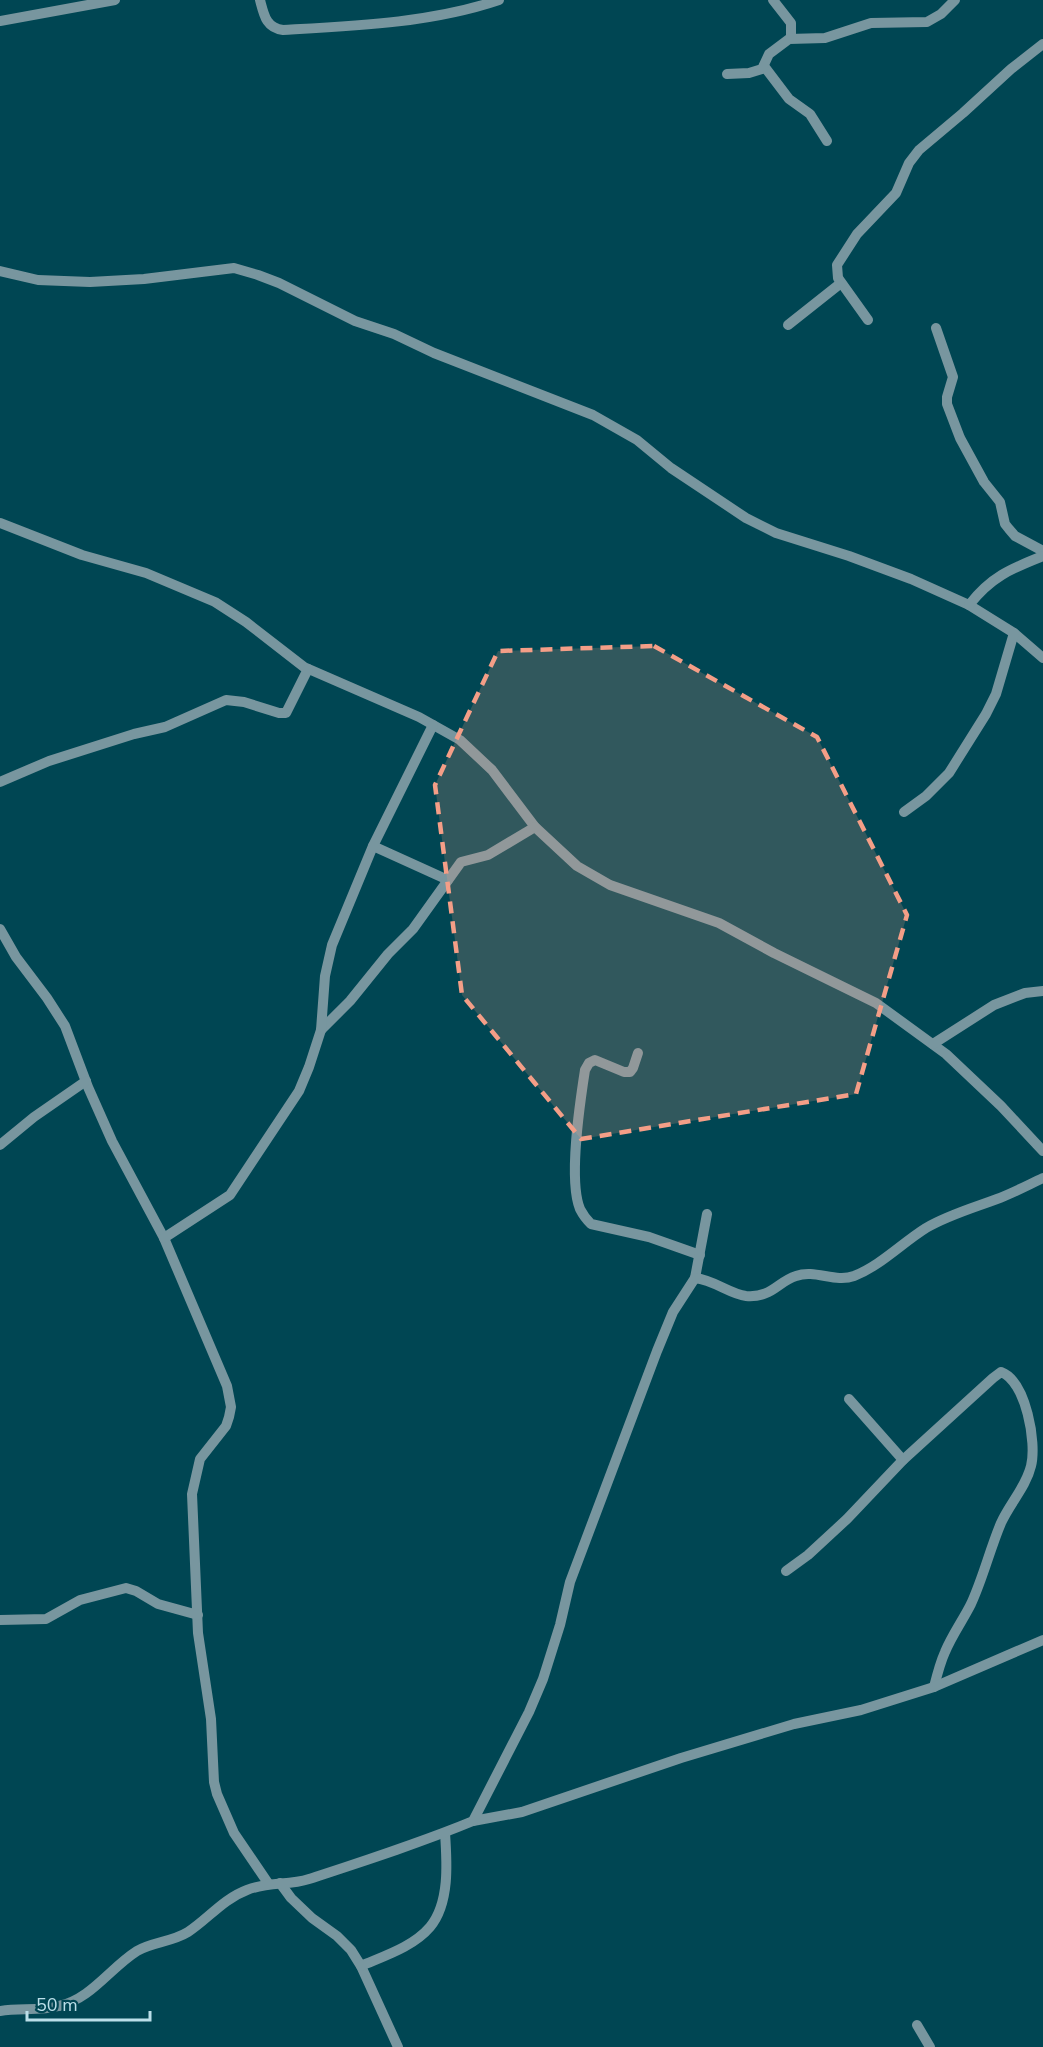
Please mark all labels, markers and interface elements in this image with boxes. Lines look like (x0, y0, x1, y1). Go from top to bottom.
scale bar (27, 1984, 150, 2022)
text: 50 m (36, 1993, 78, 2017)

